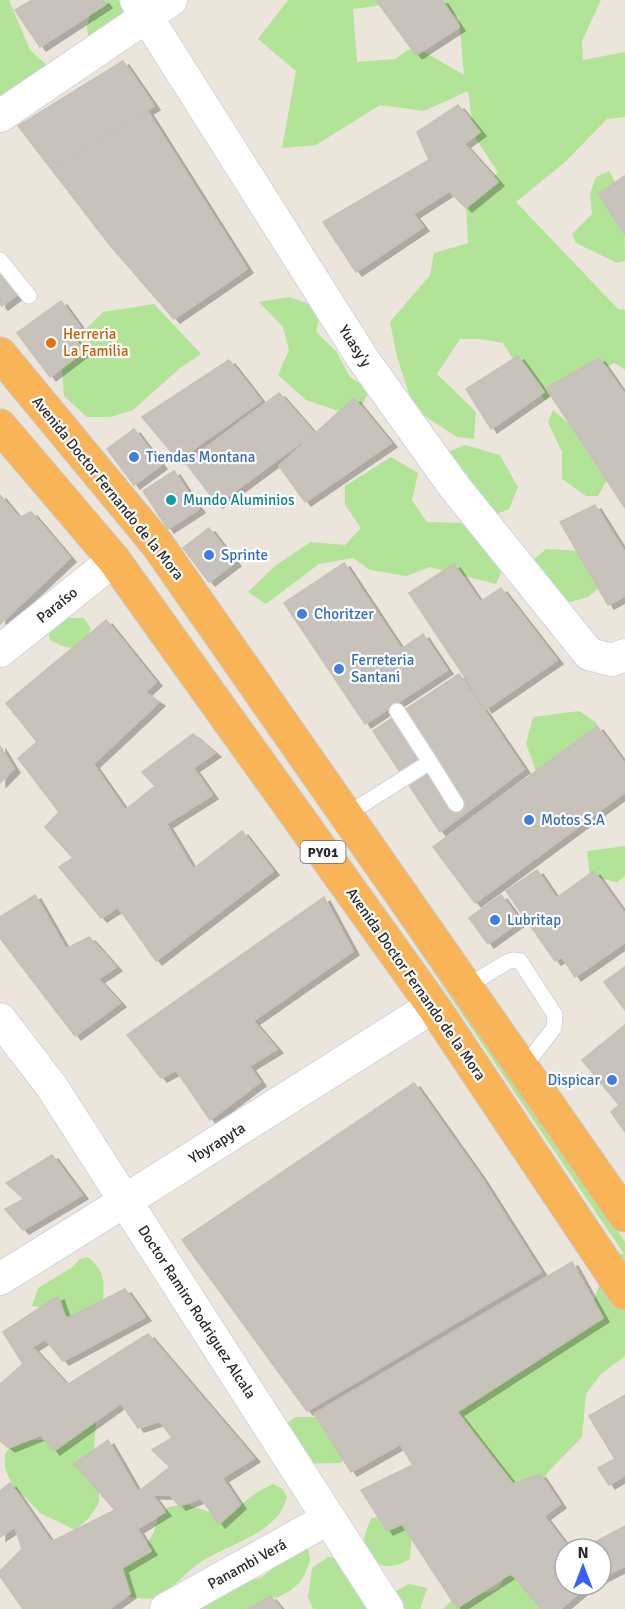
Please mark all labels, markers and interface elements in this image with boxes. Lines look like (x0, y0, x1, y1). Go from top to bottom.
street label: Yuasy'y (335, 322, 375, 370)
place label: Herreria La Familia (63, 325, 129, 360)
marker: Herreria La Familia (44, 336, 58, 350)
street label: Avenida Doctor Fernando de la Mora (28, 393, 188, 583)
place label: Tiendas Montana (146, 448, 255, 466)
marker: Tiendas Montana (127, 450, 141, 464)
place label: Mundo Aluminios (183, 491, 295, 509)
marker: Mundo Aluminios (164, 493, 178, 507)
place label: Sprinte (221, 546, 268, 564)
marker: Sprinte (202, 548, 216, 562)
street label: Paraíso (33, 583, 81, 627)
place label: Choritzer (314, 605, 374, 623)
marker: Choritzer (295, 607, 309, 621)
place label: Ferreteria Santani (351, 651, 414, 686)
marker: Ferreteria Santani (332, 662, 346, 676)
place label: Motos S.A (541, 811, 605, 829)
marker: Motos S.A (522, 813, 536, 827)
road number: PY01 (300, 841, 346, 863)
street label: Avenida Doctor Fernando de la Mora (342, 884, 490, 1084)
place label: Lubritap (507, 911, 561, 929)
marker: Lubritap (488, 913, 502, 927)
place label: Dispicar (547, 1071, 600, 1089)
marker: Dispicar (605, 1073, 619, 1087)
street label: Ybyrapyta (185, 1119, 249, 1167)
street label: Doctor Ramiro Rodriguez Alcala (134, 1222, 260, 1402)
street label: Panambi Verá (205, 1535, 289, 1593)
north arrow (553, 1537, 613, 1597)
text: N (577, 1543, 589, 1563)

